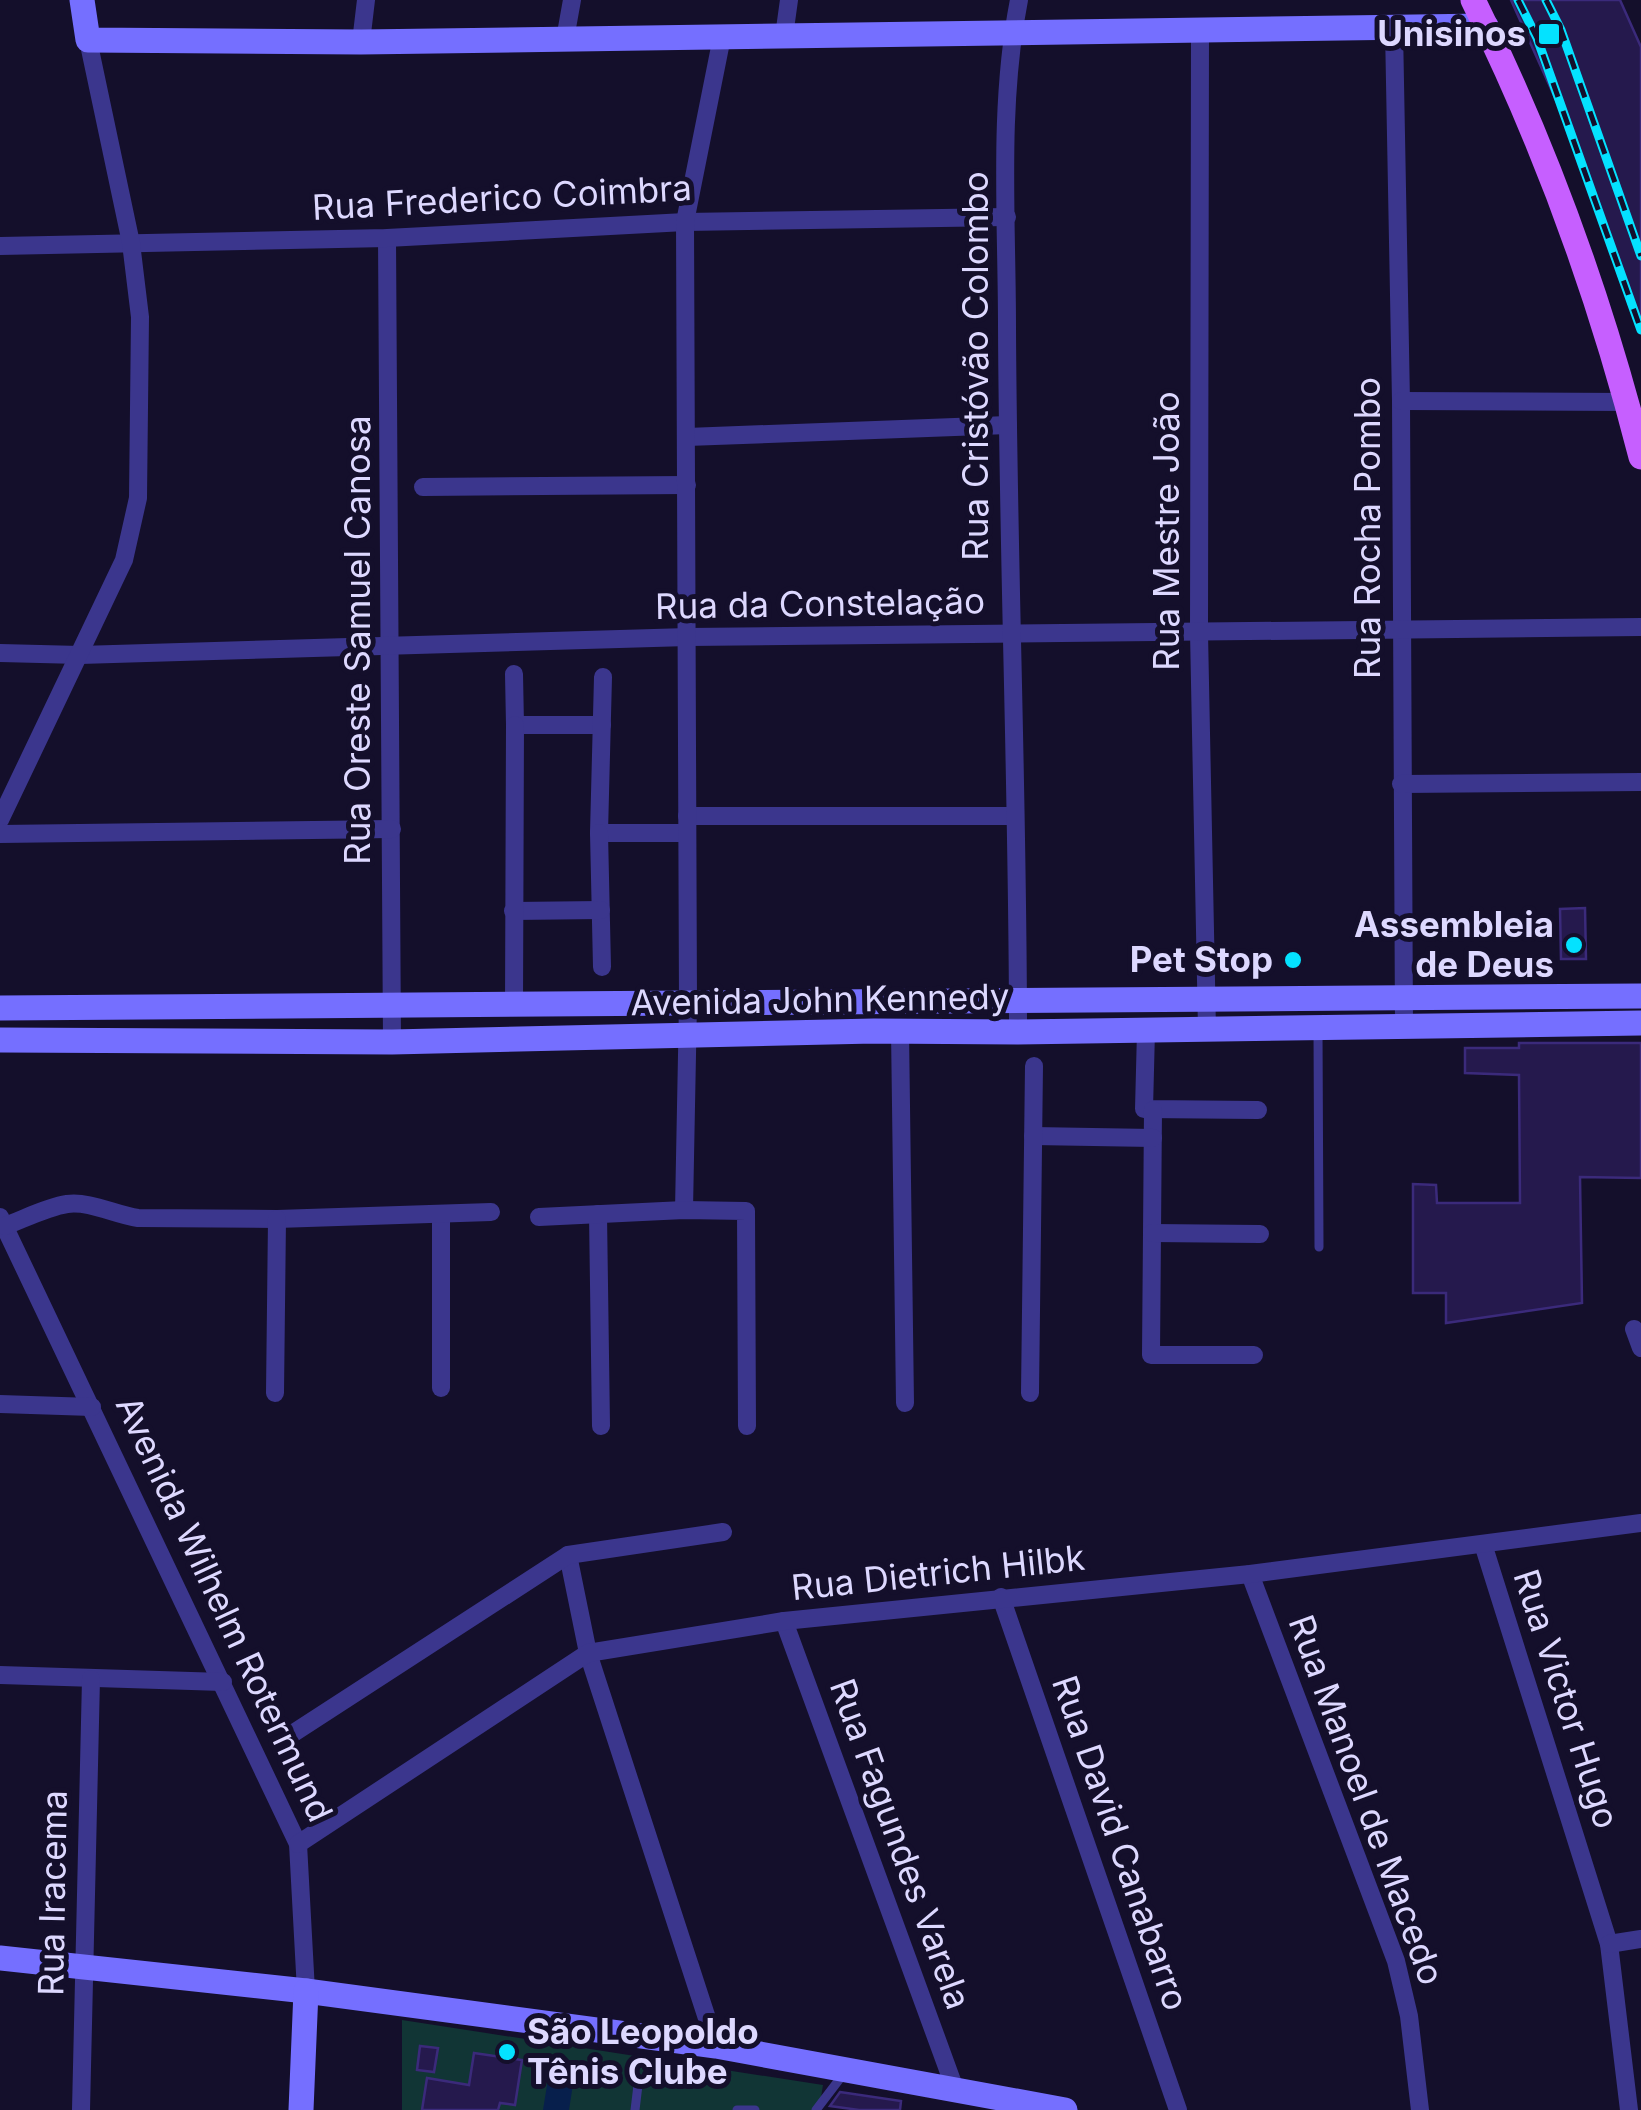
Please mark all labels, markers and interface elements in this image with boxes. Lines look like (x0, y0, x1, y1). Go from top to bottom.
place label: Unisinos (1377, 12, 1526, 54)
marker: Unisinos (1536, 21, 1562, 47)
street label: Rua Frederico Coimbra (311, 166, 693, 228)
street label: Rua Cristóvão Colombo (954, 171, 996, 561)
street label: Rua Rocha Pombo (1346, 377, 1388, 679)
street label: Rua Mestre João (1145, 391, 1187, 671)
street label: Rua Oreste Samuel Canosa (336, 415, 378, 865)
street label: Rua da Constelação (655, 579, 985, 627)
place label: Assembleia de Deus (1354, 903, 1554, 985)
marker: Assembleia de Deus (1563, 934, 1585, 956)
place label: Pet Stop (1130, 938, 1273, 980)
marker: Pet Stop (1282, 949, 1304, 971)
street label: Avenida John Kennedy (630, 975, 1010, 1023)
street label: Avenida Wilhelm Rotermund (108, 1389, 342, 1828)
street label: Rua Dietrich Hilbk (789, 1536, 1087, 1608)
street label: Rua Victor Hugo (1505, 1564, 1629, 1833)
street label: Rua Manoel de Macedo (1280, 1609, 1453, 1990)
street label: Rua David Canabarro (1044, 1670, 1198, 2015)
street label: Rua Fagundes Varela (822, 1673, 980, 2015)
street label: Rua Iracema (29, 1790, 75, 1996)
place label: São Leopoldo Tênis Clube (527, 2010, 759, 2092)
marker: São Leopoldo Tênis Clube (496, 2041, 518, 2063)

